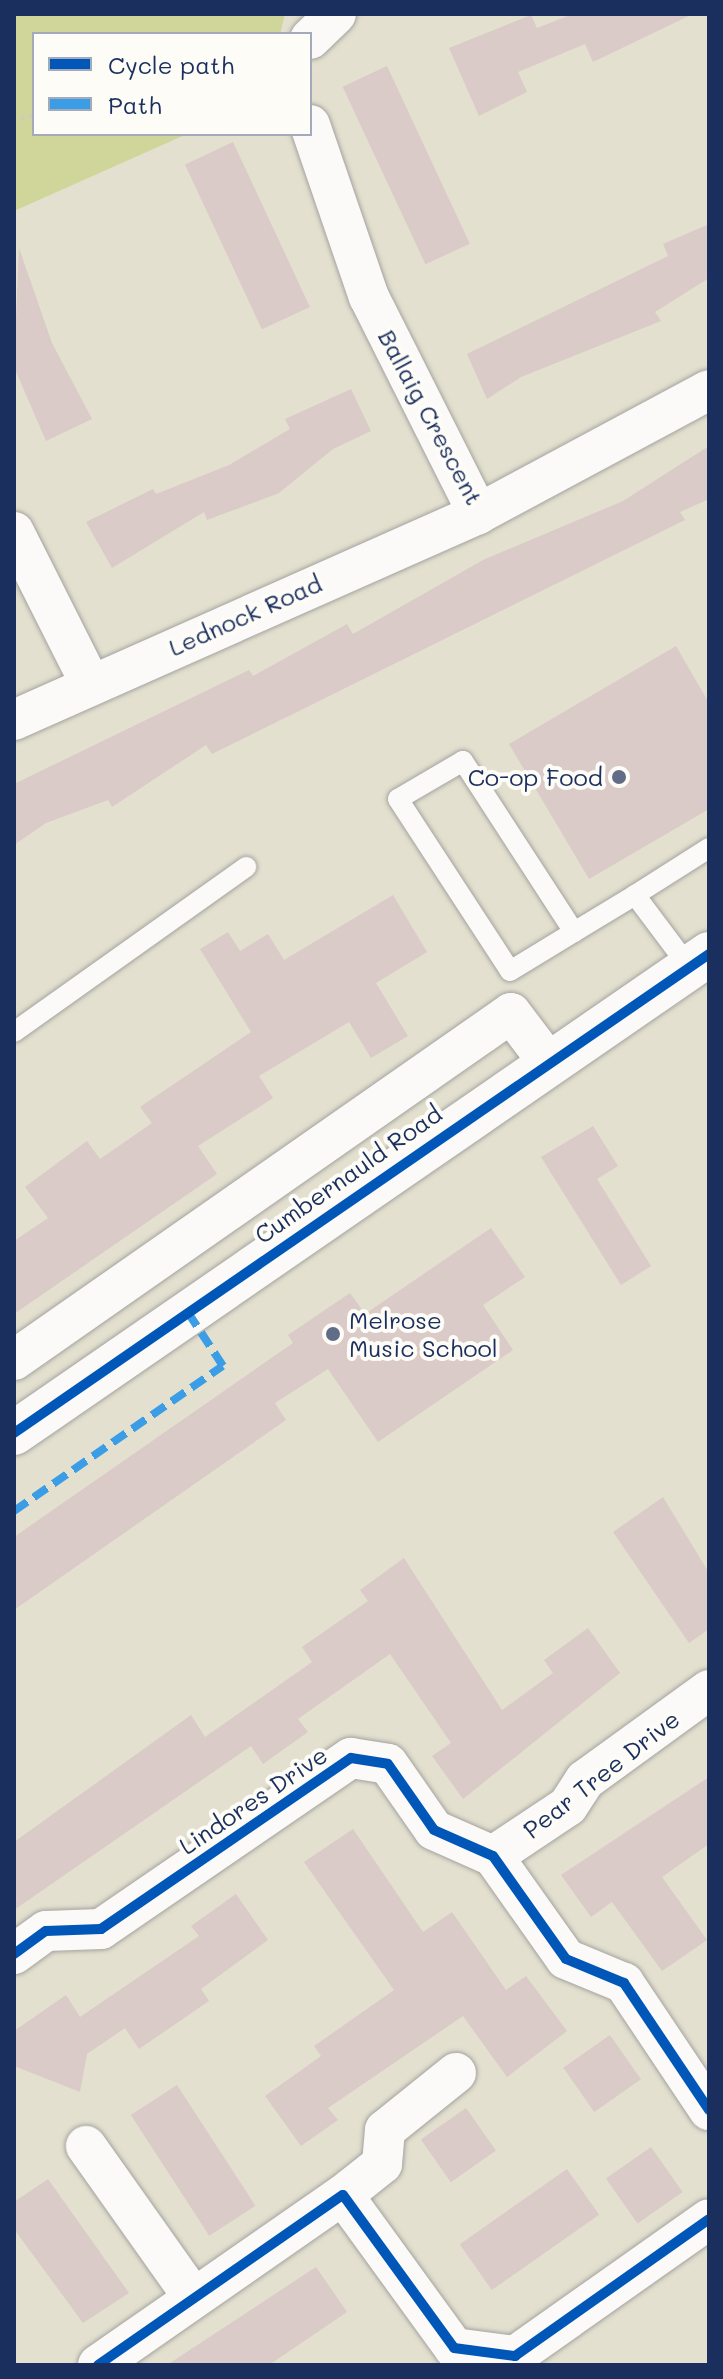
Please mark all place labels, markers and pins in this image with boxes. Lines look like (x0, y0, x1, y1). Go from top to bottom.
place label: Co-op Food (468, 763, 603, 791)
marker: Co-op Food (610, 768, 628, 786)
place label: Melrose Music School (349, 1306, 498, 1362)
marker: Melrose Music School (324, 1325, 342, 1343)

